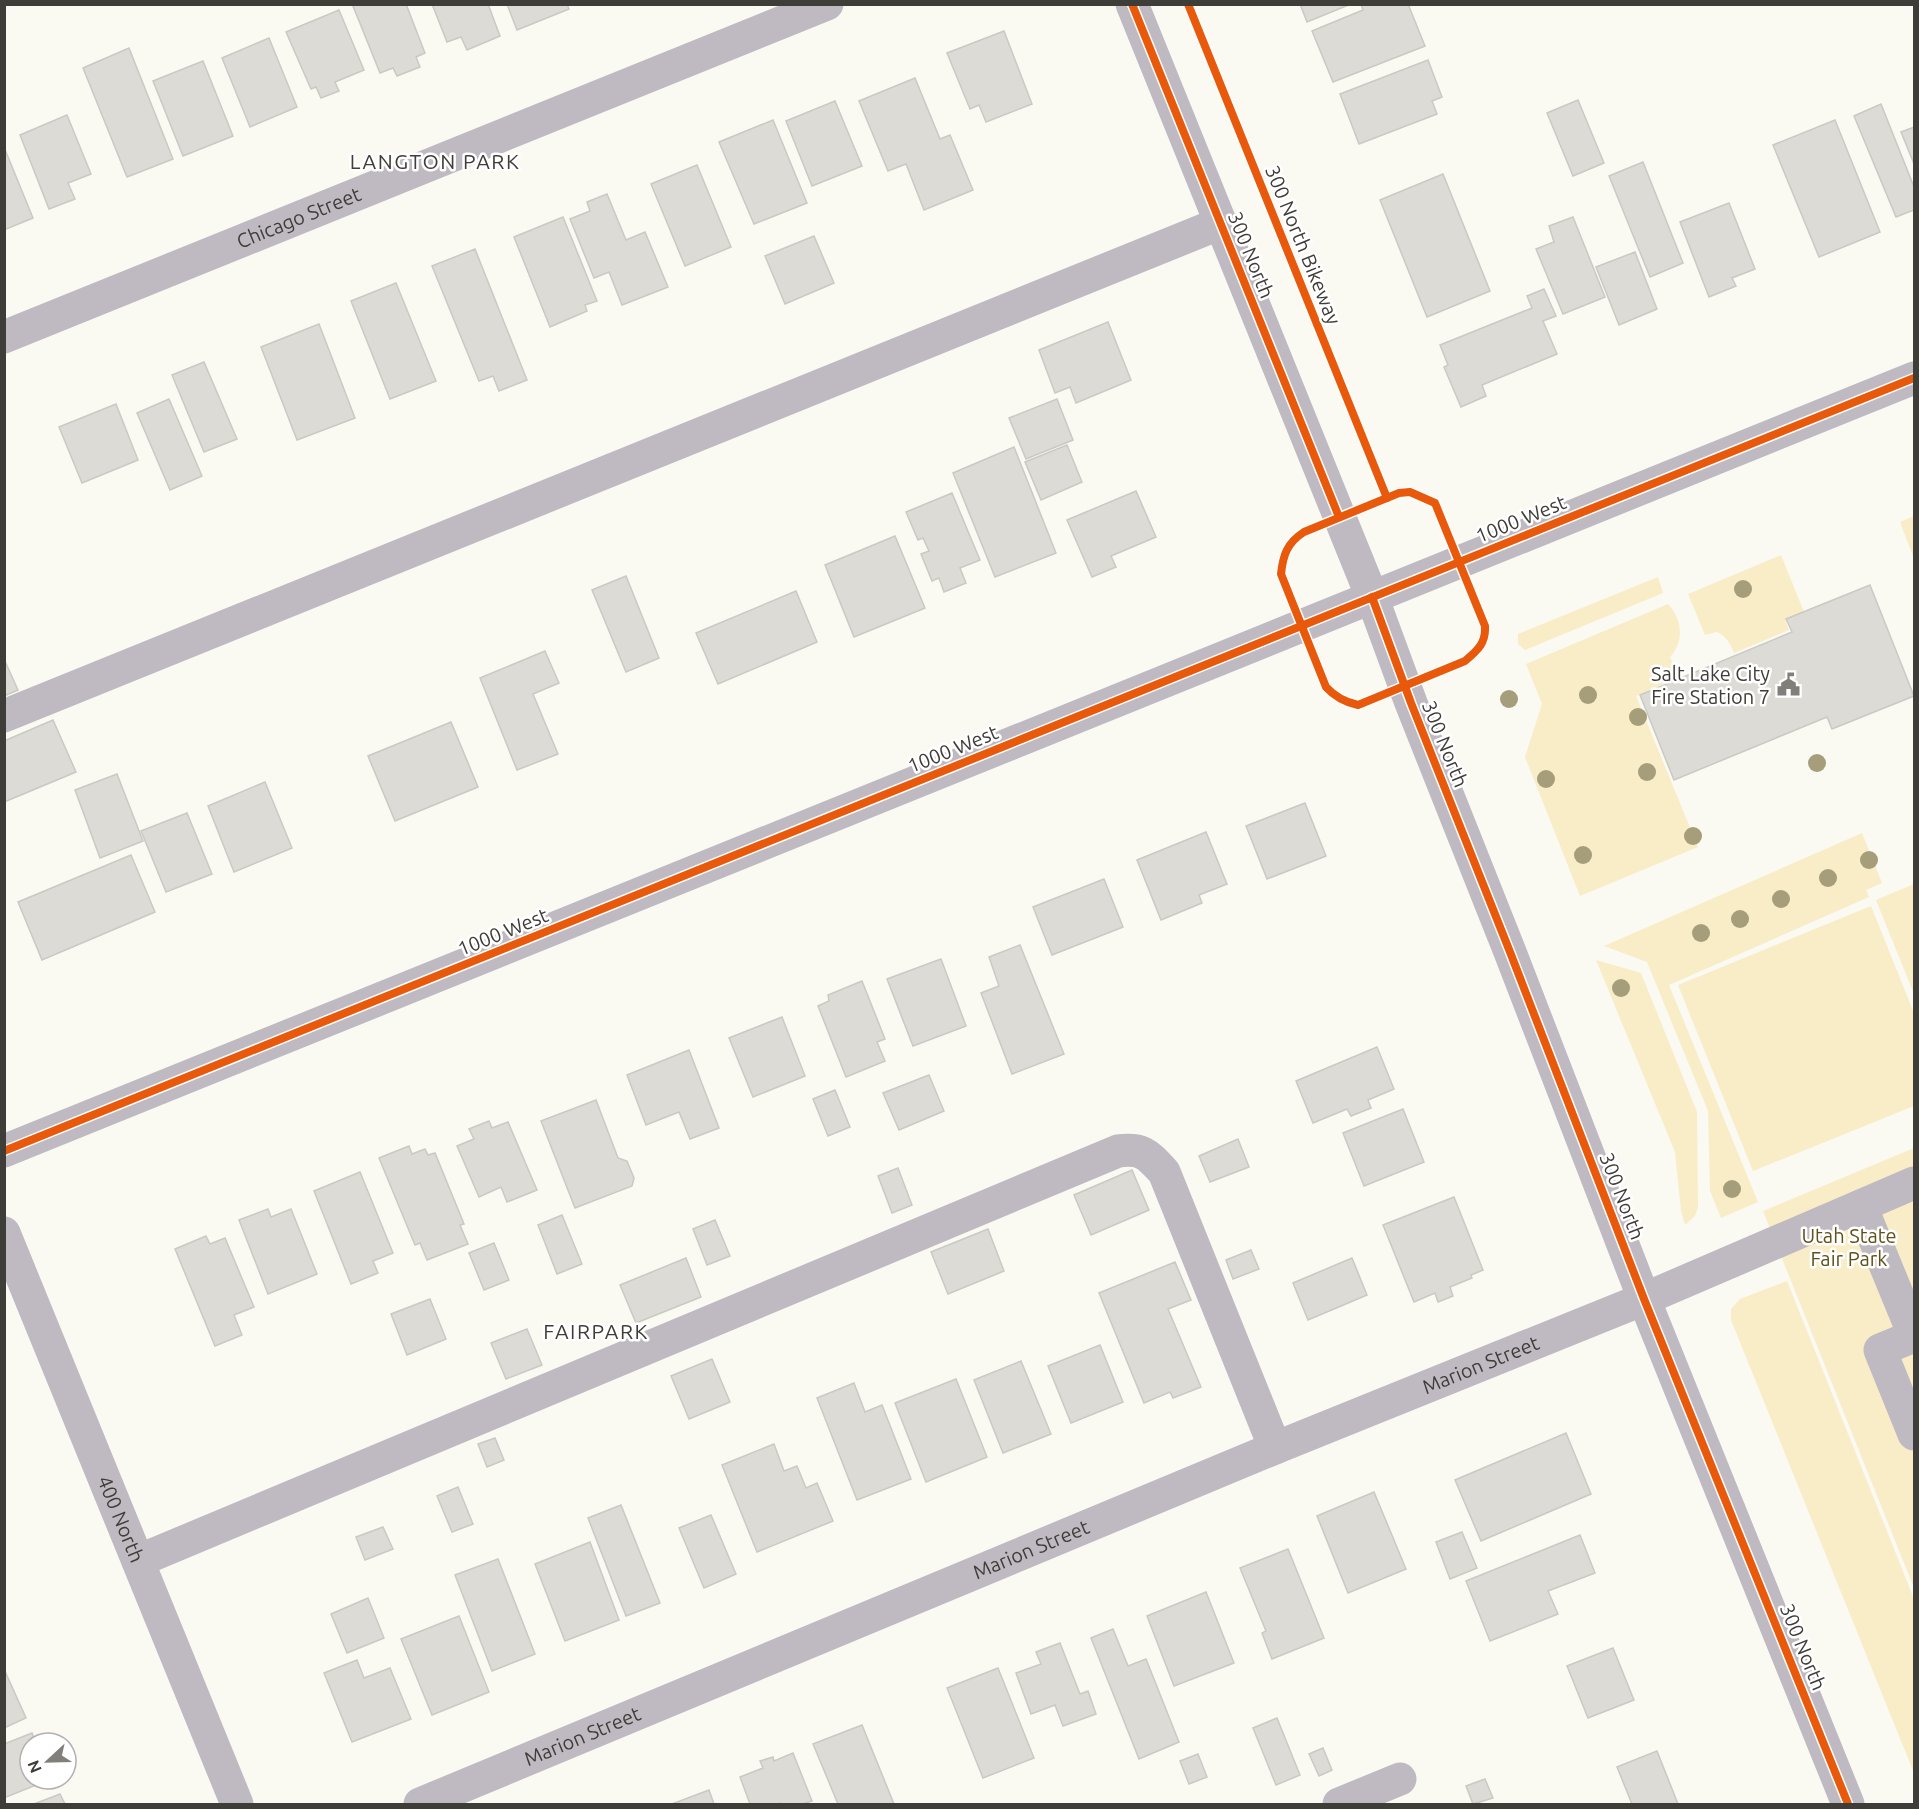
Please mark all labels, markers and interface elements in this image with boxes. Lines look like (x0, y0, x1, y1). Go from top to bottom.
district label: LANGTON PARK (350, 149, 520, 173)
street label: 300 North Bikeway (1261, 162, 1346, 328)
street label: Chicago Street (233, 182, 364, 253)
street label: 300 North (1224, 208, 1279, 301)
street label: 1000 West (1472, 490, 1570, 547)
place label: Salt Lake City Fire Station 7 (1651, 662, 1770, 708)
public building icon: Salt Lake City Fire Station 7 (1775, 672, 1801, 698)
street label: 300 North (1418, 697, 1473, 790)
street label: 1000 West (904, 720, 1002, 777)
street label: 1000 West (454, 903, 552, 960)
street label: 300 North (1595, 1149, 1650, 1243)
park label: Utah State Fair Park (1801, 1224, 1897, 1270)
district label: FAIRPARK (543, 1319, 649, 1343)
street label: Marion Street (1419, 1331, 1542, 1398)
street label: 400 North (93, 1472, 149, 1566)
street label: Marion Street (969, 1515, 1093, 1583)
street label: 300 North (1776, 1600, 1831, 1693)
street label: Marion Street (521, 1701, 644, 1770)
north arrow (18, 1731, 78, 1791)
text: N (24, 1758, 45, 1776)

